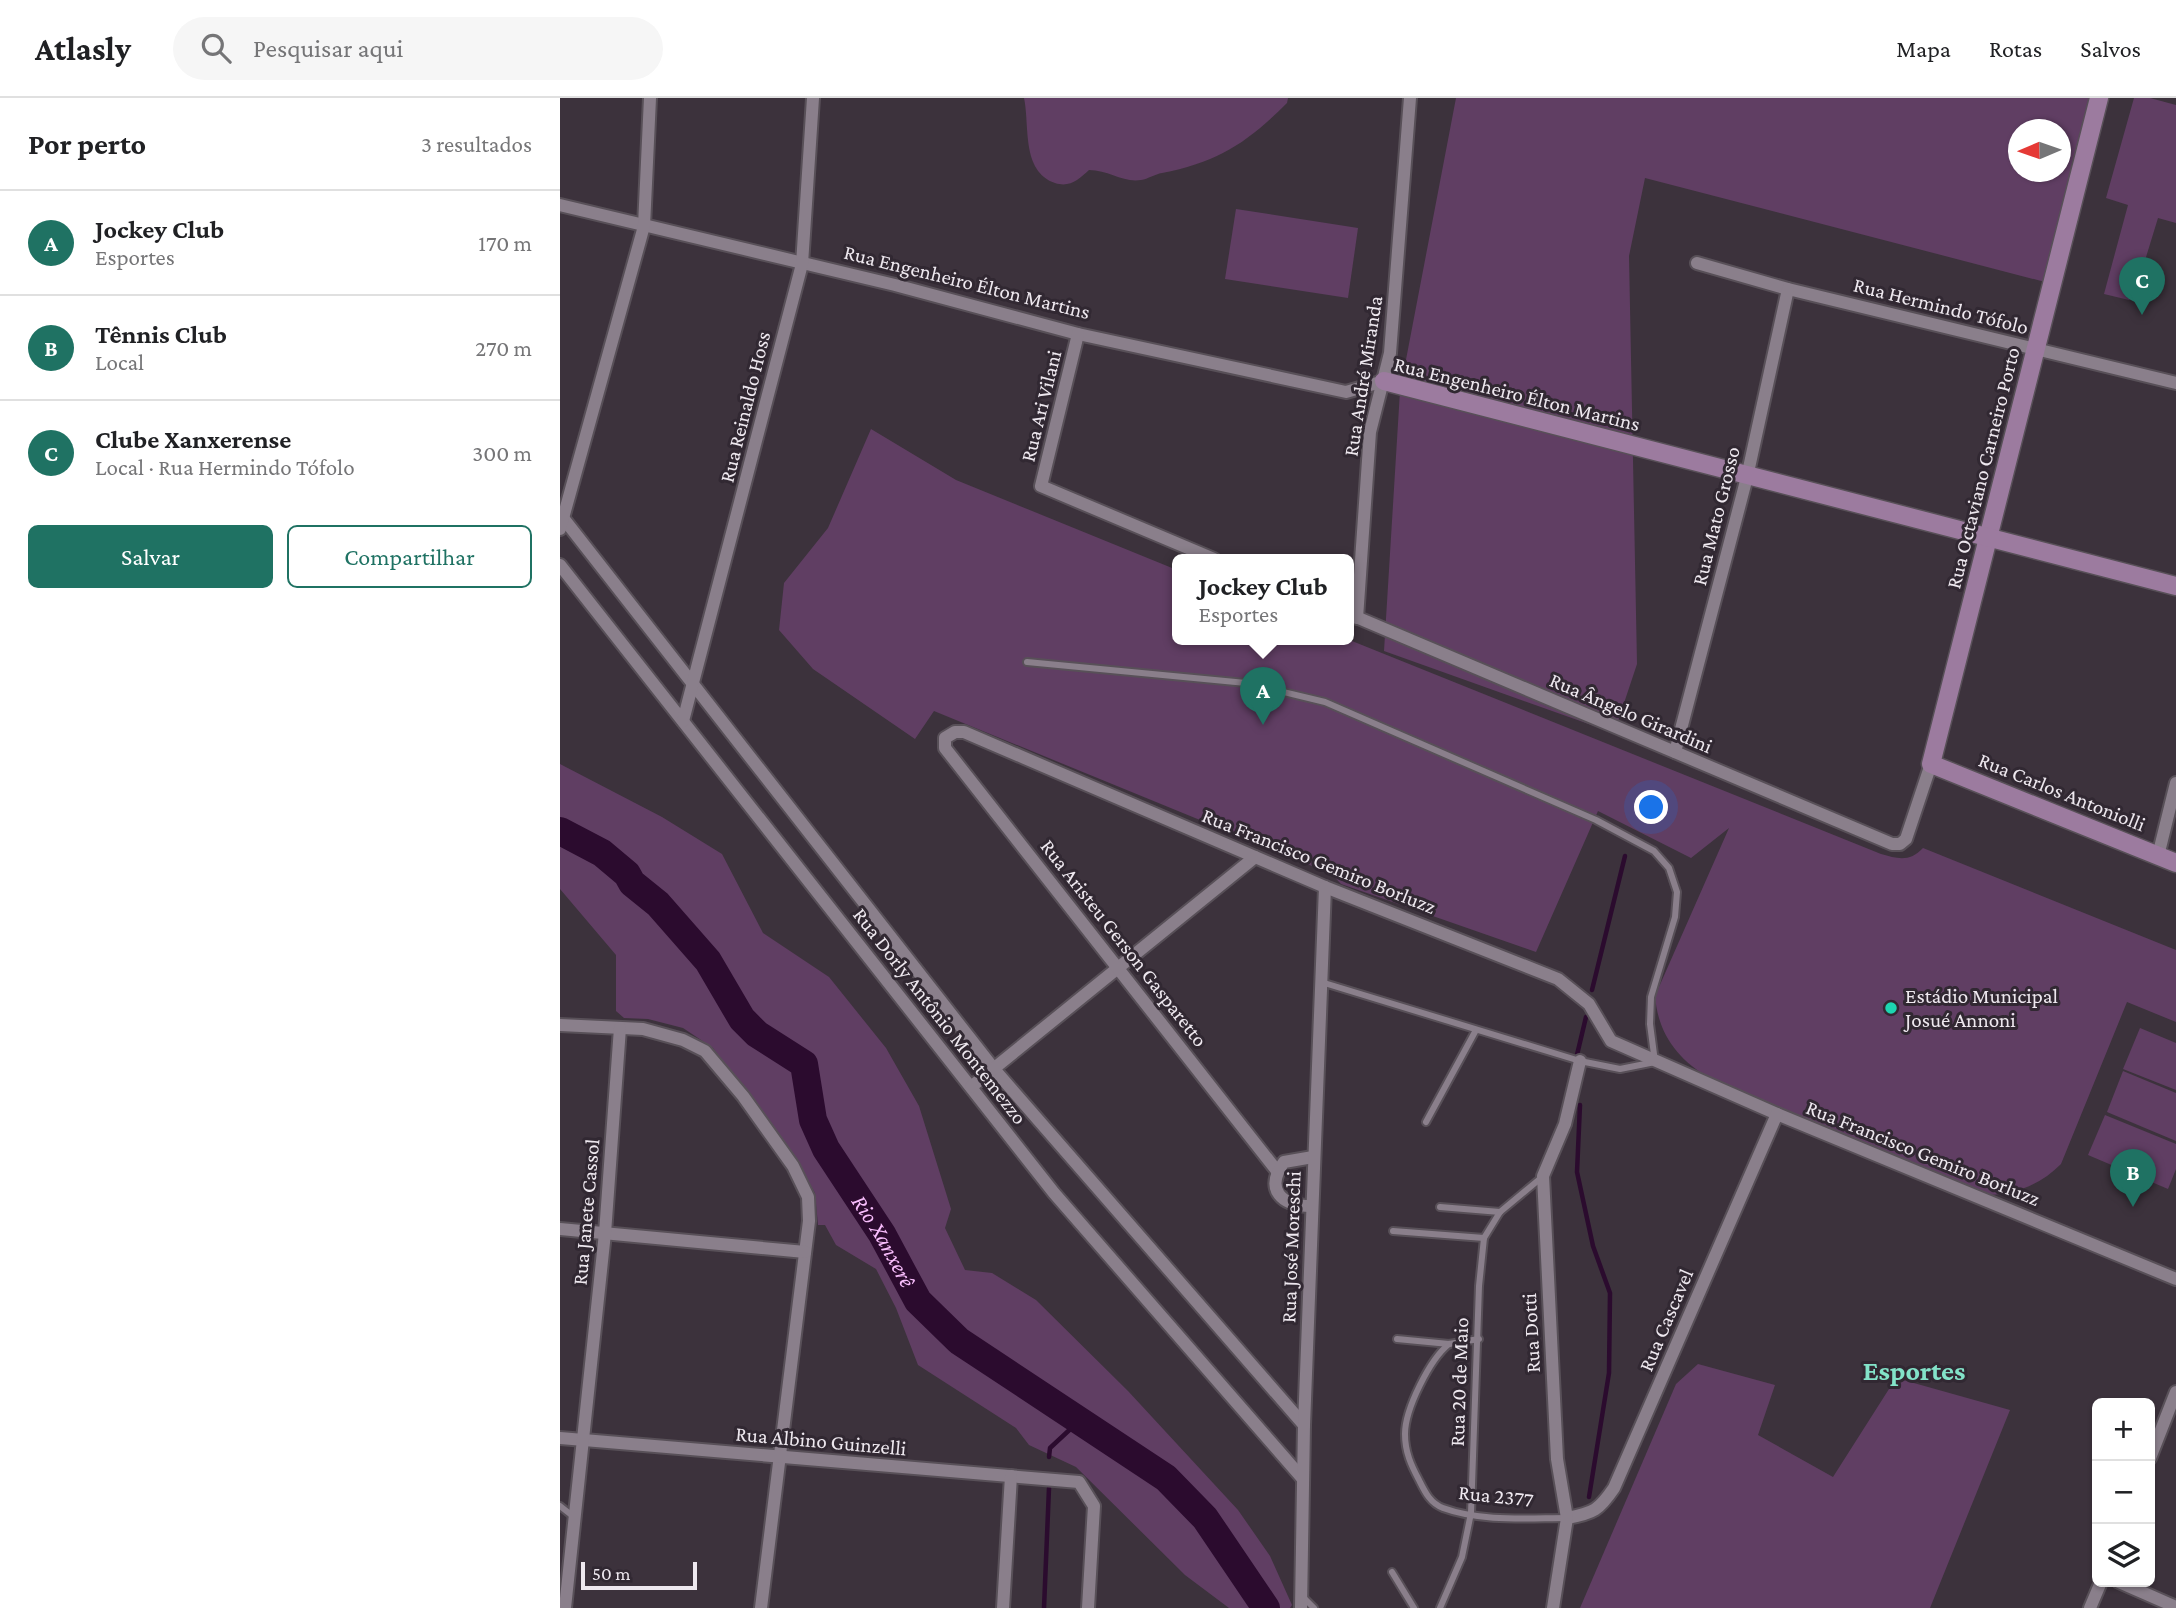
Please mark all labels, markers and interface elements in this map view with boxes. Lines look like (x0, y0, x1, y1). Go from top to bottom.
search box (173, 17, 663, 80)
icon: search (197, 29, 235, 67)
text: Atlasly (35, 30, 131, 67)
text: Pesquisar aqui (253, 34, 403, 63)
text: Mapa (1896, 35, 1951, 62)
text: Rotas (1989, 35, 2042, 62)
text: Salvos (2080, 35, 2141, 62)
north arrow (2008, 119, 2071, 182)
text: Por perto (28, 127, 146, 160)
text: 3 resultados (421, 131, 532, 157)
text: Jockey Club (95, 215, 224, 244)
text: A (44, 230, 58, 256)
text: 170 m (478, 230, 532, 256)
street label: Rua Engenheiro Élton Martins (841, 240, 1093, 324)
text: Esportes (95, 244, 175, 270)
pin: C (2119, 257, 2165, 315)
street label: Rua Hermindo Tófolo (1851, 273, 2031, 339)
street label: Rua André Miranda (1338, 294, 1388, 458)
text: Tênnis Club (95, 320, 227, 349)
street label: Rua Reinaldo Hoss (715, 329, 775, 485)
text: B (44, 335, 58, 361)
text: 270 m (475, 335, 532, 361)
street label: Rua Octaviano Carneiro Porto (1941, 345, 2025, 591)
street label: Rua Ari Vilani (1016, 347, 1067, 464)
text: Local (95, 349, 144, 375)
street label: Rua Engenheiro Élton Martins (1391, 352, 1643, 436)
text: Clube Xanxerense (95, 425, 291, 454)
text: C (44, 440, 58, 466)
text: 300 m (472, 440, 532, 466)
street label: Rua Mato Grosso (1687, 444, 1745, 588)
text: Local · Rua Hermindo Tófolo (95, 454, 355, 480)
button: Salvar (28, 525, 273, 588)
button: Compartilhar (287, 525, 532, 588)
popup (1172, 554, 1354, 645)
text: Jockey Club (1198, 572, 1328, 601)
text: Esportes (1198, 601, 1278, 627)
pin: A (1240, 667, 1286, 725)
street label: Rua Ângelo Girardini (1546, 668, 1716, 758)
street label: Rua Carlos Antoniolli (1975, 748, 2149, 837)
your location (1634, 790, 1668, 824)
street label: Rua Francisco Gemiro Borluzz (1199, 803, 1439, 919)
street label: Rua Aristeu Gerson Gasparetto (1036, 835, 1212, 1051)
street label: Rua Dorly Antônio Montemezzo (848, 903, 1032, 1129)
place label: Estádio Municipal Josué Annoni (1903, 984, 2058, 1032)
marker: Estádio Municipal Josué Annoni (1883, 1000, 1899, 1016)
street label: Rua Francisco Gemiro Borluzz (1803, 1095, 2043, 1211)
street label: Rua Janete Cassol (568, 1138, 604, 1286)
pin: B (2110, 1149, 2156, 1207)
street label: Rua José Moreschi (1276, 1170, 1306, 1323)
water label: Rio Xanxerê (847, 1190, 921, 1292)
street label: Rua Cascavel (1634, 1265, 1698, 1375)
street label: Rua Dotti (1517, 1292, 1545, 1374)
street label: Rua 20 de Maio (1445, 1317, 1473, 1447)
district label: Esportes (1863, 1355, 1965, 1386)
map controls (2092, 1398, 2155, 1587)
button: + (2092, 1398, 2155, 1461)
street label: Rua Albino Guinzelli (735, 1422, 908, 1460)
button: − (2092, 1461, 2155, 1524)
street label: Rua 2377 (1457, 1480, 1535, 1512)
button: layers (2092, 1524, 2155, 1587)
scale bar (581, 1559, 696, 1591)
text: 50 m (592, 1563, 631, 1584)

